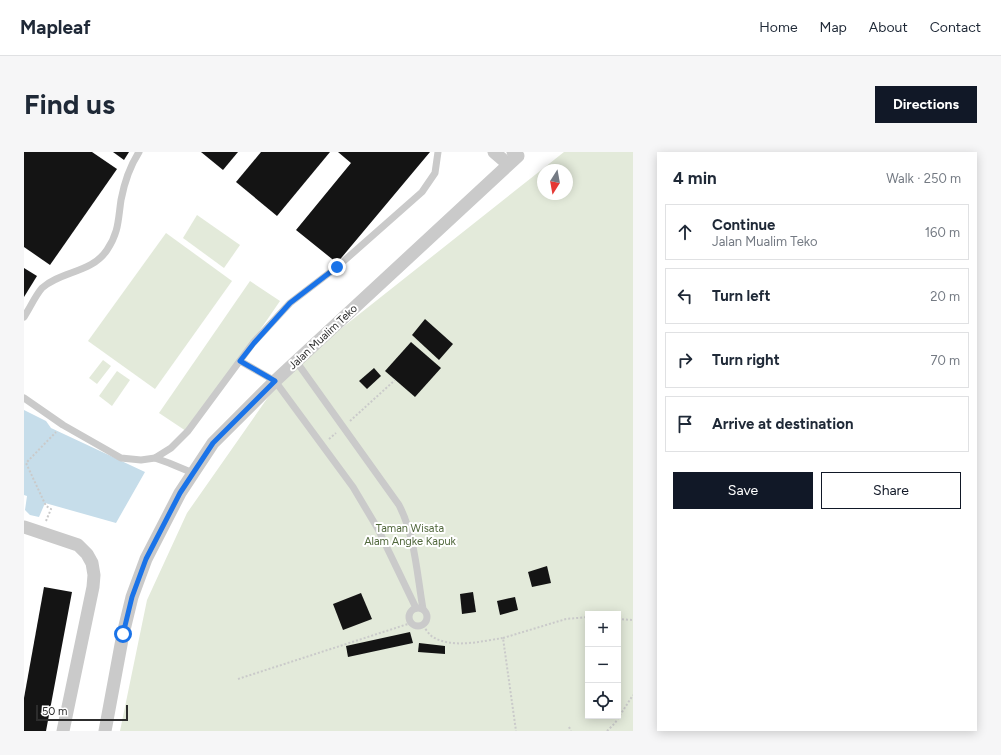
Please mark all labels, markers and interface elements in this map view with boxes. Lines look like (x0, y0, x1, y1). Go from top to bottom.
text: Mapleaf (20, 16, 91, 39)
text: Home (759, 19, 798, 36)
text: Map (820, 19, 847, 36)
text: About (869, 19, 908, 36)
text: Contact (930, 19, 981, 36)
button: Directions (875, 86, 977, 123)
text: Find us (24, 87, 115, 121)
north arrow (537, 164, 573, 200)
text: 4 min (673, 168, 717, 188)
text: Walk · 250 m (886, 171, 961, 186)
text: Continue (712, 216, 775, 234)
icon: ahead (674, 221, 696, 243)
text: 160 m (925, 225, 960, 240)
text: Jalan Mualim Teko (712, 234, 818, 249)
route end (328, 258, 346, 276)
icon: left (674, 285, 696, 307)
text: Turn left (712, 287, 770, 305)
text: 20 m (930, 289, 960, 304)
street label: Jalan Mualim Teko (286, 302, 360, 372)
icon: right (674, 349, 696, 371)
text: Turn right (712, 351, 780, 369)
text: 70 m (930, 353, 960, 368)
icon: arrive (674, 413, 696, 435)
text: Arrive at destination (712, 415, 853, 433)
button: Save (673, 472, 813, 509)
button: Share (821, 472, 961, 509)
park label: Taman Wisata Alam Angke Kapuk (364, 522, 457, 548)
map controls (585, 611, 621, 719)
button: + (585, 611, 621, 647)
route start (114, 625, 132, 643)
button: − (585, 647, 621, 683)
button: locate (585, 683, 621, 719)
scale bar (36, 703, 128, 722)
text: 50 m (42, 705, 67, 718)

